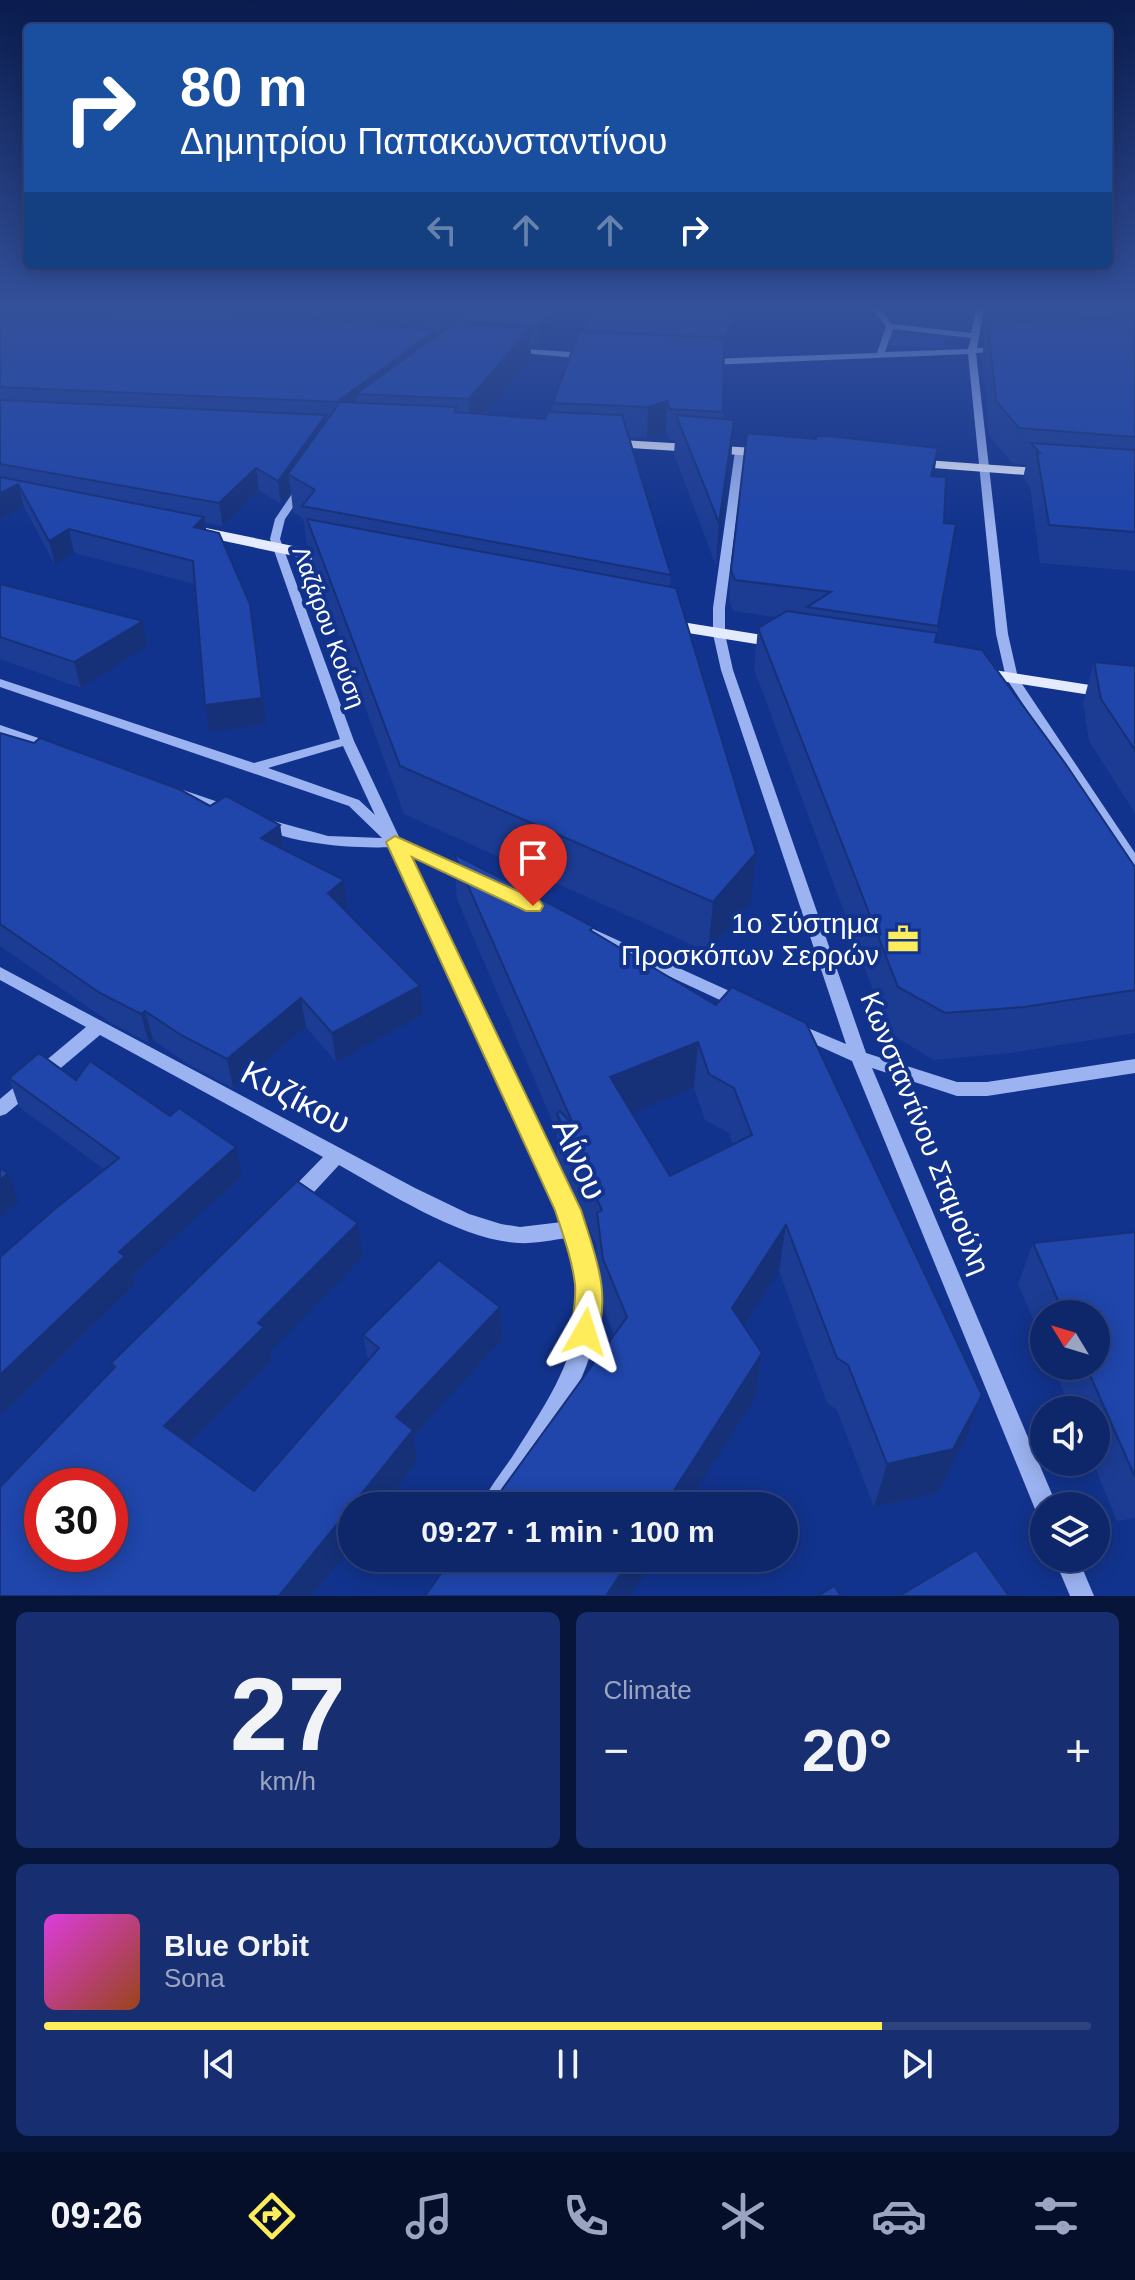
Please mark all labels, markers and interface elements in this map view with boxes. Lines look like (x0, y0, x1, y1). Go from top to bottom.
text: 80 m (180, 55, 308, 118)
icon: right (48, 56, 152, 160)
text: Δημητρίου Παπακωνσταντίνου (180, 121, 668, 162)
icon: left (420, 208, 464, 252)
icon: ahead (504, 208, 548, 252)
icon: ahead (588, 208, 632, 252)
icon: right (672, 208, 716, 252)
street label: Λαζάρου Κούση (287, 543, 371, 711)
pin (499, 824, 567, 906)
icon: arrive (511, 836, 555, 880)
place label: 1ο Σύστημα Προσκόπων Σερρών (621, 908, 879, 971)
office icon: 1ο Σύστημα Προσκόπων Σερρών (886, 922, 920, 956)
street label: Κωνσταντίνου Σταμούλη (854, 987, 996, 1279)
street label: Κυζίκου (235, 1053, 357, 1141)
street label: Αίνου (545, 1113, 615, 1205)
position arrow (543, 1290, 627, 1374)
north arrow (1030, 1300, 1110, 1380)
map controls (1030, 1300, 1110, 1572)
button: sound (1030, 1396, 1110, 1476)
speed limit sign: 30 (24, 1468, 128, 1572)
button: layers (1030, 1492, 1110, 1572)
text: 09:27 · 1 min · 100 m (421, 1515, 715, 1548)
text: 27 (230, 1656, 346, 1772)
text: Climate (604, 1675, 692, 1705)
text: 20° (802, 1717, 893, 1784)
text: − (604, 1726, 629, 1775)
text: + (1065, 1726, 1091, 1775)
text: km/h (260, 1766, 316, 1796)
text: Blue Orbit (164, 1929, 309, 1962)
text: Sona (164, 1963, 225, 1993)
icon: previous (197, 2042, 241, 2086)
icon: pause (546, 2042, 590, 2086)
icon: next (895, 2042, 939, 2086)
icon: directions (244, 2188, 300, 2244)
icon: music (401, 2188, 457, 2244)
icon: phone (558, 2188, 614, 2244)
icon: climate (715, 2188, 771, 2244)
icon: car (871, 2188, 927, 2244)
icon: filters (1028, 2188, 1084, 2244)
text: 09:26 (50, 2195, 143, 2236)

